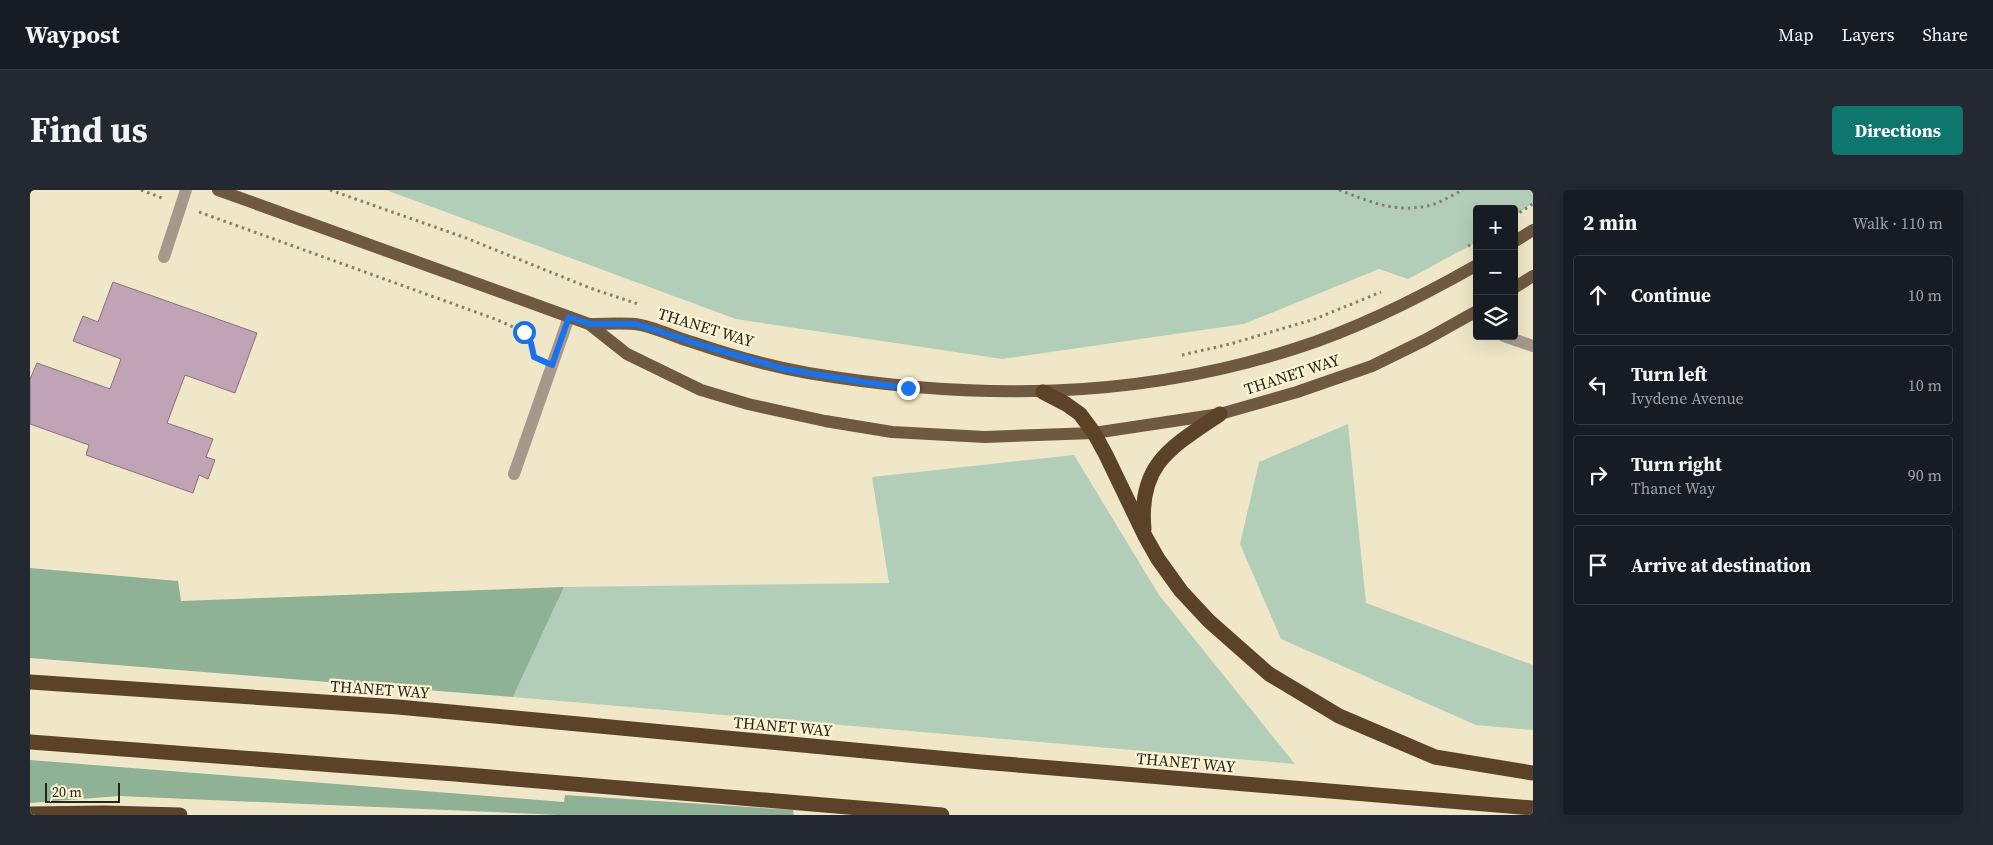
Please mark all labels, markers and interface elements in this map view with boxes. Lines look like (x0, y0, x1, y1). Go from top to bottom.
text: Waypost (25, 18, 120, 51)
text: Map (1778, 22, 1813, 47)
text: Layers (1841, 22, 1894, 47)
text: Share (1922, 22, 1968, 47)
text: Find us (30, 106, 148, 154)
button: Directions (1832, 106, 1963, 155)
map controls (1473, 205, 1518, 340)
button: + (1473, 205, 1518, 250)
text: 2 min (1583, 208, 1638, 237)
text: Walk · 110 m (1853, 212, 1943, 234)
button: − (1473, 250, 1518, 295)
icon: ahead (1584, 281, 1612, 309)
text: Continue (1631, 282, 1711, 308)
text: 10 m (1908, 284, 1942, 306)
button: layers (1473, 295, 1518, 340)
street label: THANET WAY (655, 302, 757, 352)
route start (513, 321, 536, 344)
street label: THANET WAY (1241, 348, 1343, 400)
text: Turn left (1631, 361, 1707, 387)
icon: left (1584, 371, 1612, 399)
text: 10 m (1908, 374, 1942, 396)
route end (897, 377, 920, 400)
text: Ivydene Avenue (1631, 387, 1744, 409)
text: Turn right (1631, 451, 1722, 477)
icon: right (1584, 461, 1612, 489)
text: 90 m (1908, 464, 1942, 486)
text: Thanet Way (1631, 477, 1715, 499)
icon: arrive (1584, 551, 1612, 579)
text: Arrive at destination (1631, 552, 1811, 578)
street label: THANET WAY (330, 675, 430, 703)
street label: THANET WAY (732, 711, 834, 741)
street label: THANET WAY (1135, 747, 1237, 777)
scale bar (45, 780, 120, 803)
text: 20 m (52, 782, 82, 802)

